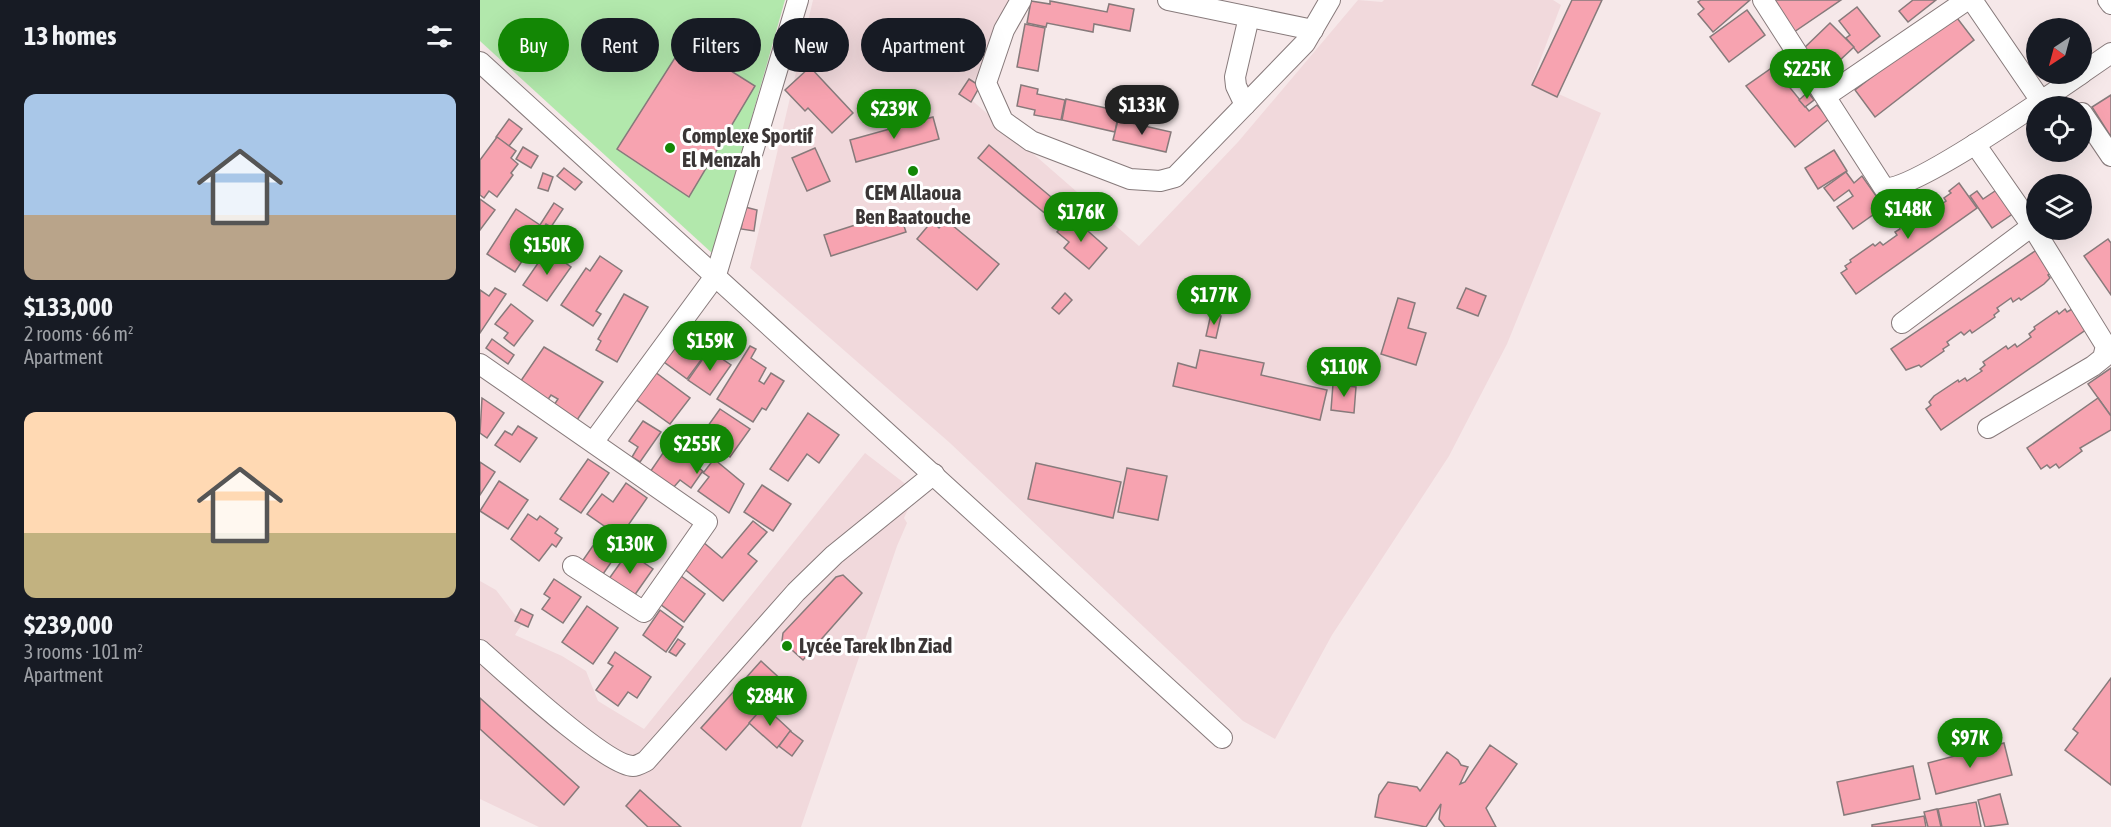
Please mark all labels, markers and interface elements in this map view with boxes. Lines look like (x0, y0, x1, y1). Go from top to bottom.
chip: Buy (498, 18, 569, 72)
chip: Rent (581, 18, 659, 72)
chip: Filters (671, 18, 761, 72)
chip: New (773, 18, 849, 72)
chip: Apartment (861, 18, 986, 72)
north arrow (2026, 18, 2092, 84)
map controls (2026, 18, 2092, 240)
icon: filters (423, 20, 456, 53)
text: 13 homes (24, 21, 117, 51)
pin: $225K (1765, 49, 1849, 100)
text: $225K (1784, 57, 1830, 80)
pin: $133K (1100, 85, 1184, 136)
pin: $239K (852, 89, 936, 140)
text: $133K (1119, 93, 1165, 116)
button: locate (2026, 96, 2092, 162)
text: $239K (871, 97, 917, 120)
place label: Complexe Sportif El Menzah (682, 123, 813, 171)
icon: home (186, 133, 294, 241)
marker: Complexe Sportif El Menzah (663, 141, 677, 155)
marker: CEM Allaoua Ben Baatouche (906, 164, 920, 178)
button: layers (2026, 174, 2092, 240)
place label: CEM Allaoua Ben Baatouche (855, 180, 971, 228)
pin: $148K (1866, 189, 1950, 240)
pin: $176K (1039, 192, 1123, 243)
text: $148K (1885, 197, 1931, 220)
text: $176K (1058, 200, 1104, 223)
pin: $150K (505, 225, 589, 276)
text: $150K (524, 233, 570, 256)
pin: $177K (1172, 275, 1256, 326)
text: $177K (1191, 283, 1237, 306)
text: $133,000 (24, 292, 113, 322)
pin: $159K (668, 321, 752, 372)
text: 2 rooms · 66 m² (24, 322, 134, 345)
text: $159K (687, 329, 733, 352)
text: Apartment (24, 345, 103, 368)
pin: $110K (1302, 347, 1386, 398)
text: $110K (1321, 355, 1367, 378)
pin: $255K (655, 424, 739, 475)
text: $255K (674, 432, 720, 455)
icon: home (186, 451, 294, 559)
pin: $130K (588, 524, 672, 575)
text: $130K (607, 532, 653, 555)
text: $239,000 (24, 610, 113, 640)
place label: Lycée Tarek Ibn Ziad (799, 633, 952, 657)
marker: Lycée Tarek Ibn Ziad (780, 639, 794, 653)
text: 3 rooms · 101 m² (24, 640, 143, 663)
text: Apartment (24, 663, 103, 686)
pin: $284K (728, 676, 812, 727)
text: $284K (747, 684, 793, 707)
pin: $97K (1934, 718, 2006, 769)
text: $97K (1952, 726, 1989, 749)

